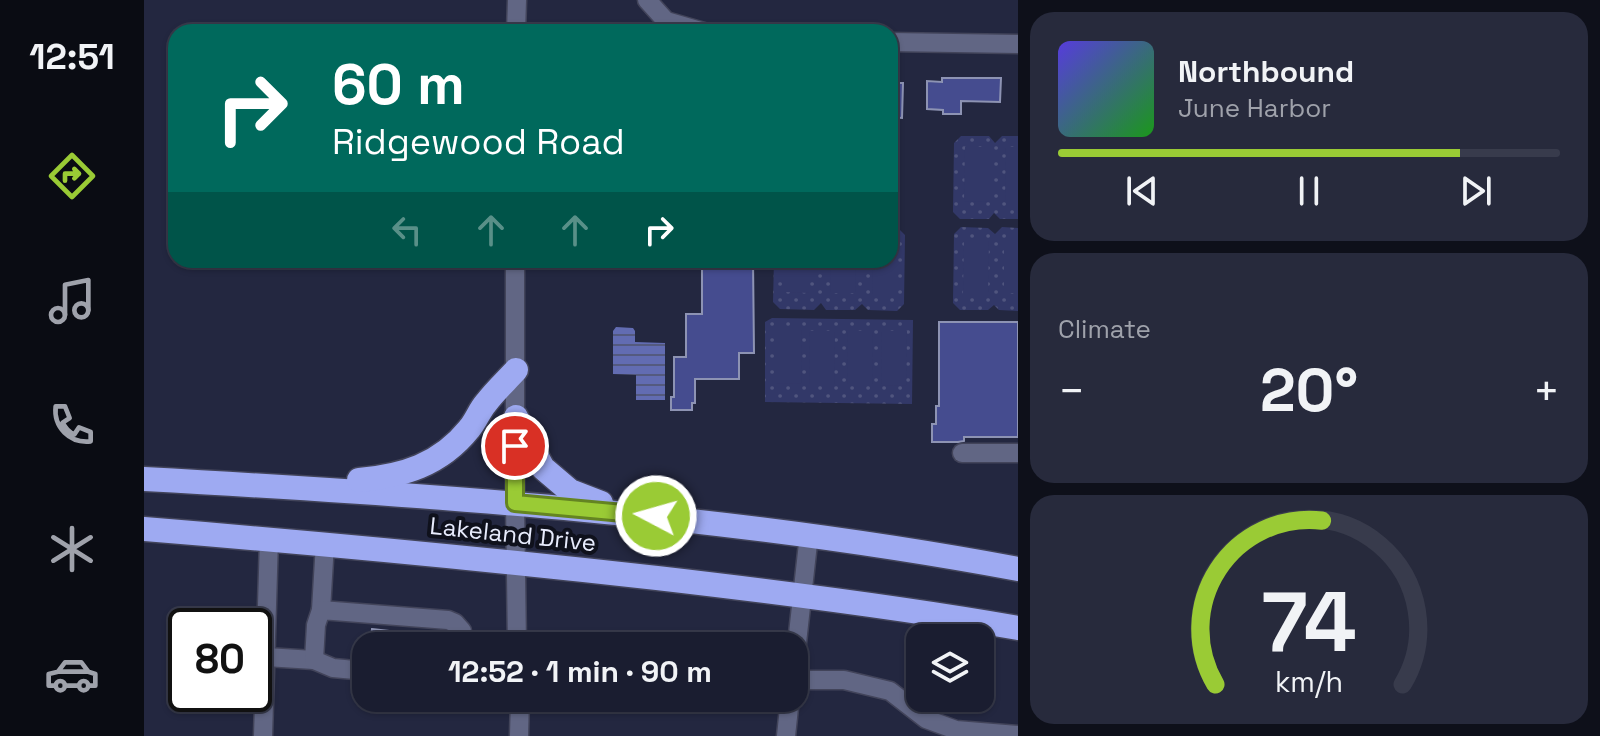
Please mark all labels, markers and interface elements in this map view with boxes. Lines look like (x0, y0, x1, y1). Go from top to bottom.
text: 12:51 (29, 34, 115, 80)
text: 60 m (332, 49, 465, 120)
text: Northbound (1178, 52, 1354, 91)
icon: right (200, 56, 304, 160)
text: June Harbor (1178, 91, 1331, 125)
text: Ridgewood Road (332, 119, 625, 165)
icon: directions (44, 148, 100, 204)
icon: previous (1120, 169, 1164, 213)
icon: pause (1287, 169, 1331, 213)
icon: next (1454, 169, 1498, 213)
icon: left (385, 208, 429, 252)
icon: ahead (469, 208, 513, 252)
icon: ahead (553, 208, 597, 252)
icon: right (637, 208, 681, 252)
icon: music (44, 273, 100, 329)
text: Climate (1058, 312, 1151, 346)
text: 20° (1260, 352, 1358, 429)
text: − (1058, 363, 1085, 419)
text: + (1533, 363, 1560, 419)
icon: phone (44, 397, 100, 453)
pin (481, 412, 549, 480)
icon: arrive (493, 424, 537, 468)
position arrow (614, 474, 698, 558)
street label: Lakeland Drive (428, 510, 598, 558)
icon: climate (44, 521, 100, 577)
text: 74 (1261, 569, 1357, 675)
speed limit sign: 80 (168, 608, 272, 712)
map controls (906, 624, 994, 712)
button: layers (906, 624, 994, 712)
icon: car (44, 646, 100, 702)
text: 12:52 · 1 min · 90 m (448, 652, 712, 691)
text: km/h (1275, 665, 1343, 701)

